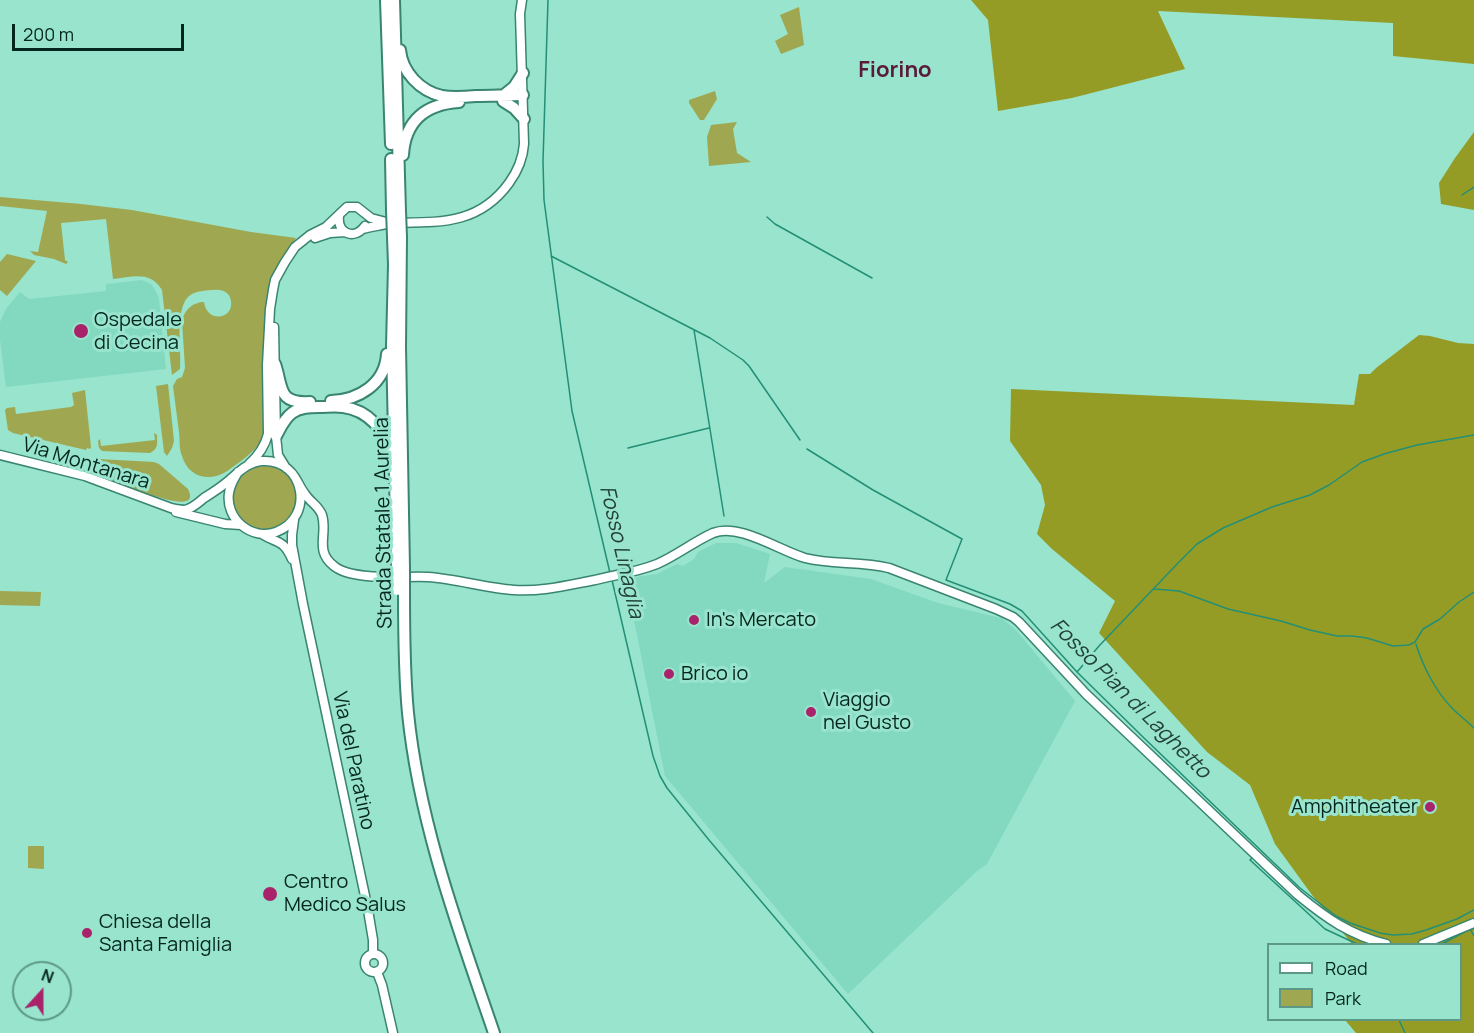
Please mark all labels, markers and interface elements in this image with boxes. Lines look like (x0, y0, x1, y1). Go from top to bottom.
scale bar (15, 12, 188, 50)
text: 200 m (23, 22, 74, 46)
district label: Fiorino (858, 58, 932, 84)
place label: Ospedale di Cecina (94, 308, 182, 355)
marker: Ospedale di Cecina (72, 322, 90, 340)
street label: Strada Statale 1 Aurelia (370, 417, 398, 629)
street label: Via Montanara (19, 433, 153, 495)
water label: Fosso Linaglia (594, 483, 648, 621)
place label: In's Mercato (706, 608, 816, 632)
marker: In's Mercato (687, 613, 701, 627)
water label: Fosso Pian di Laghetto (1045, 614, 1215, 784)
place label: Brico io (681, 662, 748, 686)
marker: Brico io (662, 667, 676, 681)
place label: Viaggio nel Gusto (823, 688, 911, 735)
street label: Via del Paratino (327, 690, 379, 832)
marker: Viaggio nel Gusto (804, 705, 818, 719)
place label: Amphitheater (1291, 795, 1418, 819)
marker: Amphitheater (1423, 800, 1437, 814)
place label: Centro Medico Salus (284, 870, 406, 917)
marker: Centro Medico Salus (261, 885, 279, 903)
place label: Chiesa della Santa Famiglia (99, 910, 232, 957)
marker: Chiesa della Santa Famiglia (80, 926, 94, 940)
legend (1267, 943, 1462, 1021)
text: Road (1325, 956, 1368, 980)
north arrow (12, 961, 72, 1021)
text: N (38, 964, 57, 988)
text: Park (1325, 986, 1361, 1010)

